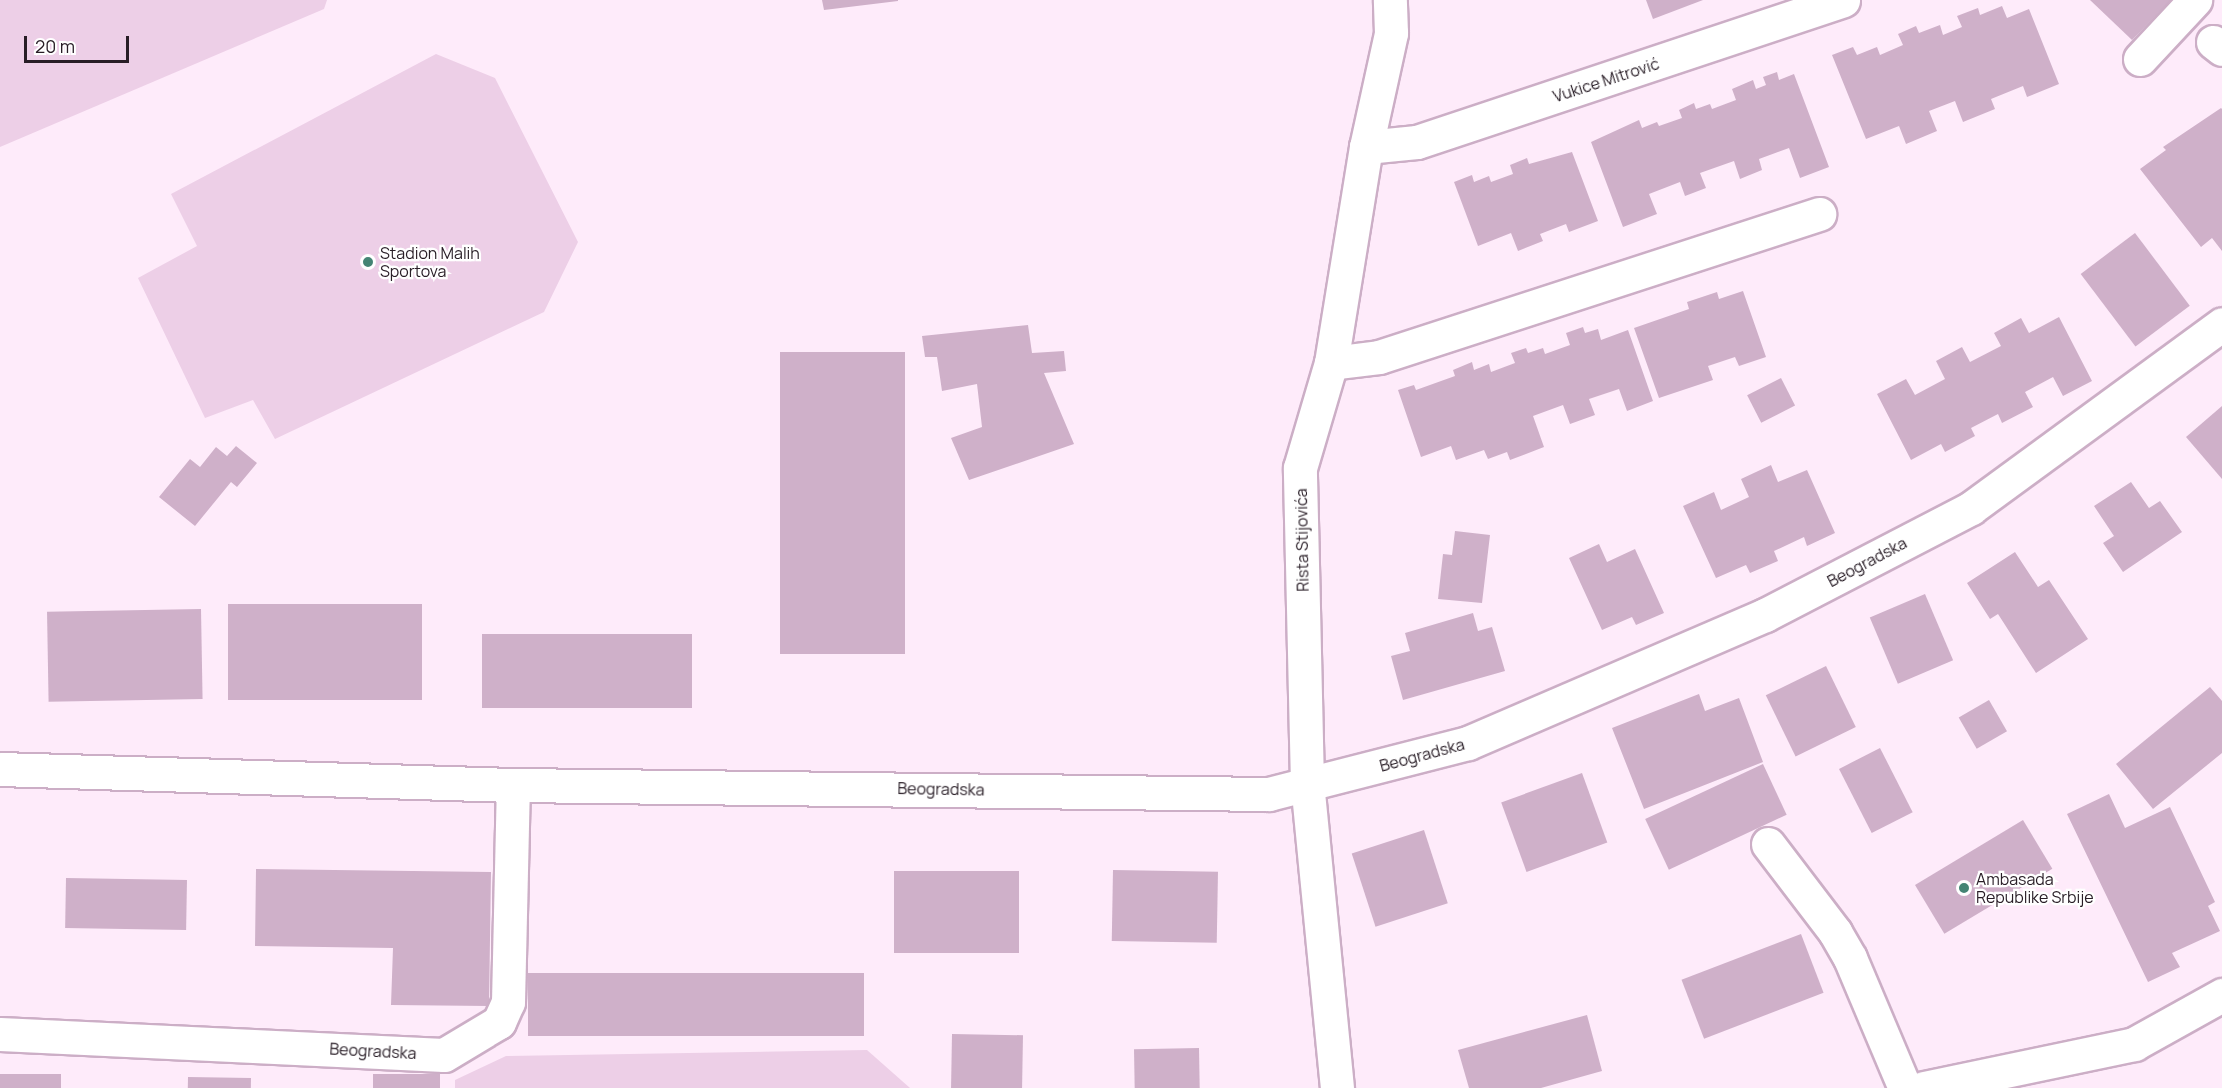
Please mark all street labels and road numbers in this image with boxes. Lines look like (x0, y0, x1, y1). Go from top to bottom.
street label: Vukice Mitrović (1550, 54, 1662, 106)
street label: Rista Stijovića (1291, 488, 1313, 592)
street label: Beogradska (1824, 533, 1910, 591)
street label: Beogradska (1377, 734, 1467, 776)
street label: Beogradska (897, 779, 985, 799)
street label: Beogradska (329, 1039, 417, 1063)

